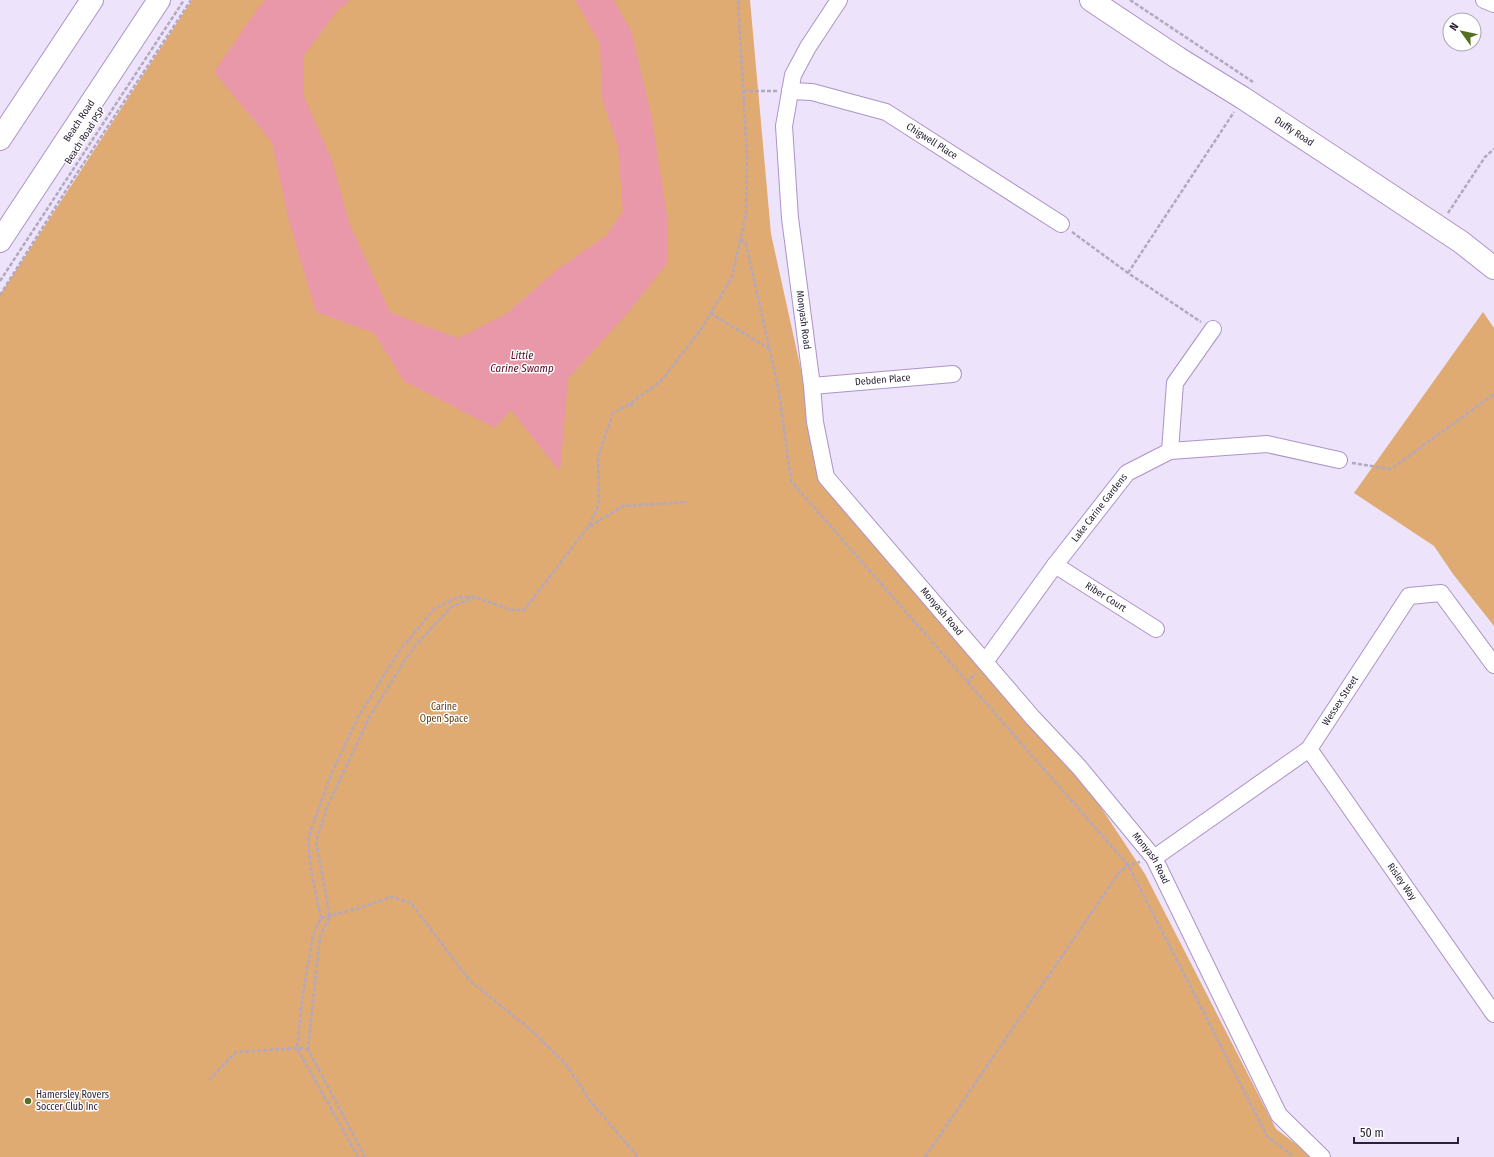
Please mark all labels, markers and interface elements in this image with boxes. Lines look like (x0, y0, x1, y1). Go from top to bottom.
north arrow (1442, 12, 1482, 52)
text: N (1447, 21, 1461, 33)
street label: Beach Road (61, 97, 98, 144)
street label: Beach Road PSP (62, 105, 108, 167)
street label: Duffy Road (1272, 114, 1316, 149)
street label: Chigwell Place (904, 121, 960, 162)
street label: Monyash Road (794, 290, 813, 350)
water label: Little Carine Swamp (490, 349, 554, 375)
street label: Debden Place (854, 372, 911, 388)
street label: Lake Carine Gardens (1069, 471, 1130, 545)
street label: Riber Court (1083, 580, 1129, 615)
street label: Monyash Road (918, 585, 965, 638)
street label: Wessex Street (1320, 673, 1361, 728)
park label: Carine Open Space (420, 701, 468, 725)
street label: Monyash Road (1129, 830, 1172, 886)
street label: Risley Way (1385, 861, 1419, 903)
place label: Hamersley Rovers Soccer Club Inc (36, 1089, 109, 1113)
marker: Hamersley Rovers Soccer Club Inc (23, 1096, 33, 1106)
scale bar (1354, 1119, 1458, 1145)
text: 50 m (1360, 1126, 1384, 1140)

